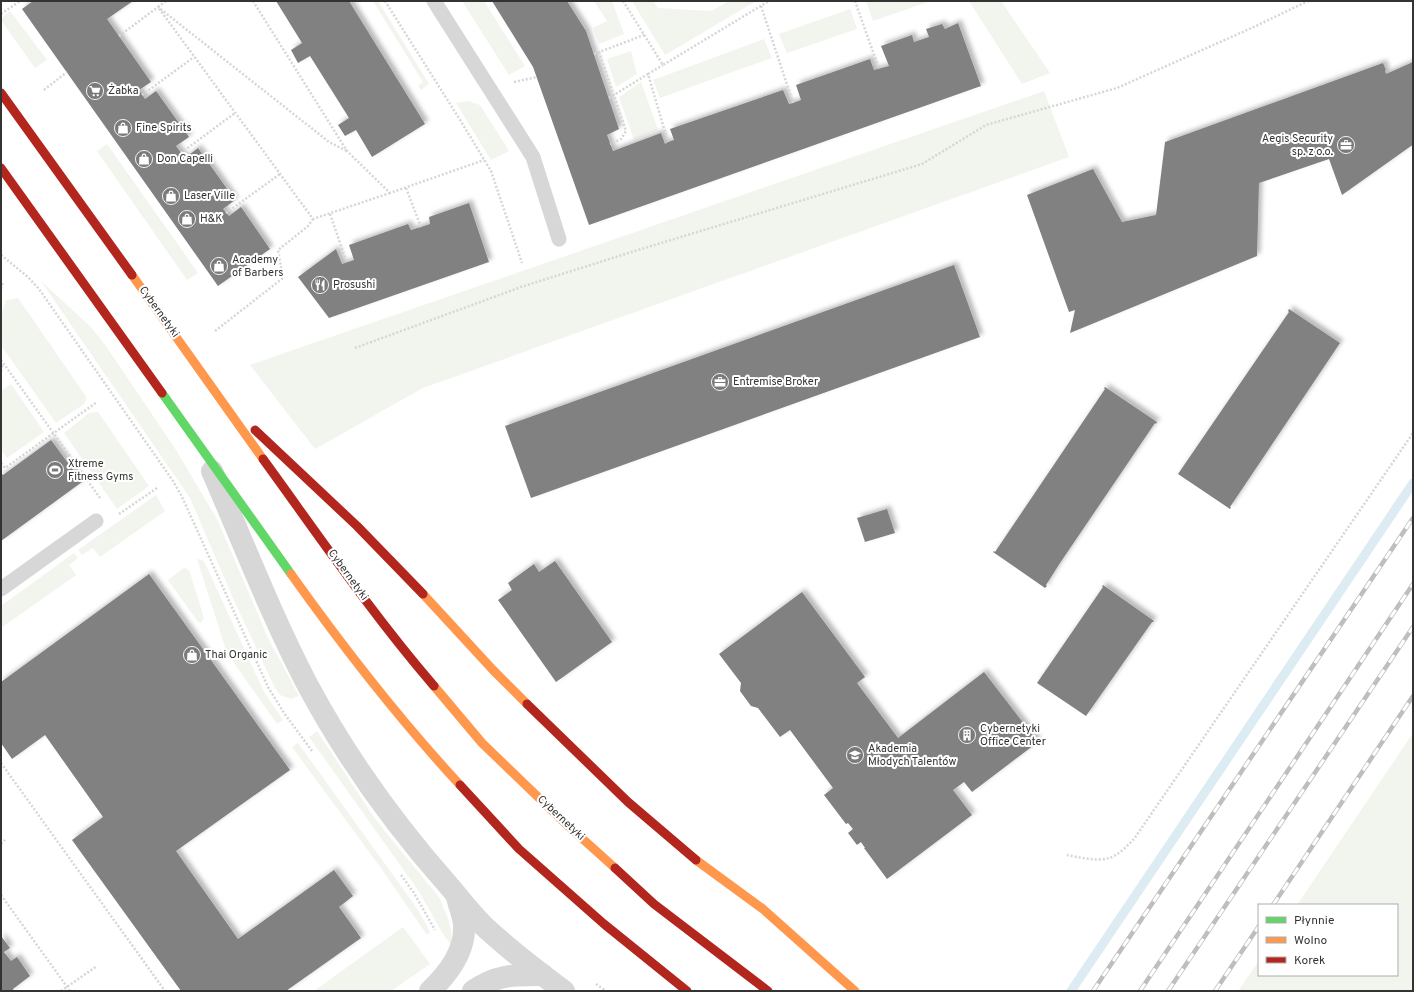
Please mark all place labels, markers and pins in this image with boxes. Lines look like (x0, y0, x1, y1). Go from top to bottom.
supermarket icon: Żabka (85, 81, 105, 101)
place label: Żabka (108, 83, 139, 98)
shop icon: Fine Spirits (113, 118, 133, 138)
place label: Fine Spirits (136, 121, 192, 135)
place label: Aegis Security sp. z o.o. (1262, 132, 1333, 159)
office icon: Aegis Security sp. z o.o. (1336, 135, 1356, 155)
shop icon: Don Capelli (134, 149, 154, 169)
place label: Don Capelli (157, 152, 213, 166)
shop icon: Laser Ville (161, 186, 181, 206)
place label: Laser Ville (184, 189, 235, 203)
shop icon: H&K (177, 209, 197, 229)
place label: H&K (200, 212, 222, 226)
place label: Academy of Barbers (232, 253, 283, 280)
shop icon: Academy of Barbers (209, 256, 229, 276)
restaurant icon: Prosushi (310, 275, 330, 295)
place label: Prosushi (333, 278, 375, 292)
office icon: Entremise Broker (710, 372, 730, 392)
place label: Entremise Broker (733, 375, 819, 389)
place label: Xtreme Fitness Gyms (68, 457, 134, 484)
sports icon: Xtreme Fitness Gyms (45, 460, 65, 480)
shop icon: Thai Organic (182, 645, 202, 665)
place label: Thai Organic (205, 648, 268, 662)
place label: Cybernetyki Office Center (980, 722, 1047, 749)
building icon: Cybernetyki Office Center (957, 725, 977, 745)
place label: Akademia Młodych Talentów (868, 742, 956, 769)
school or university icon: Akademia Młodych Talentów (845, 745, 865, 765)

